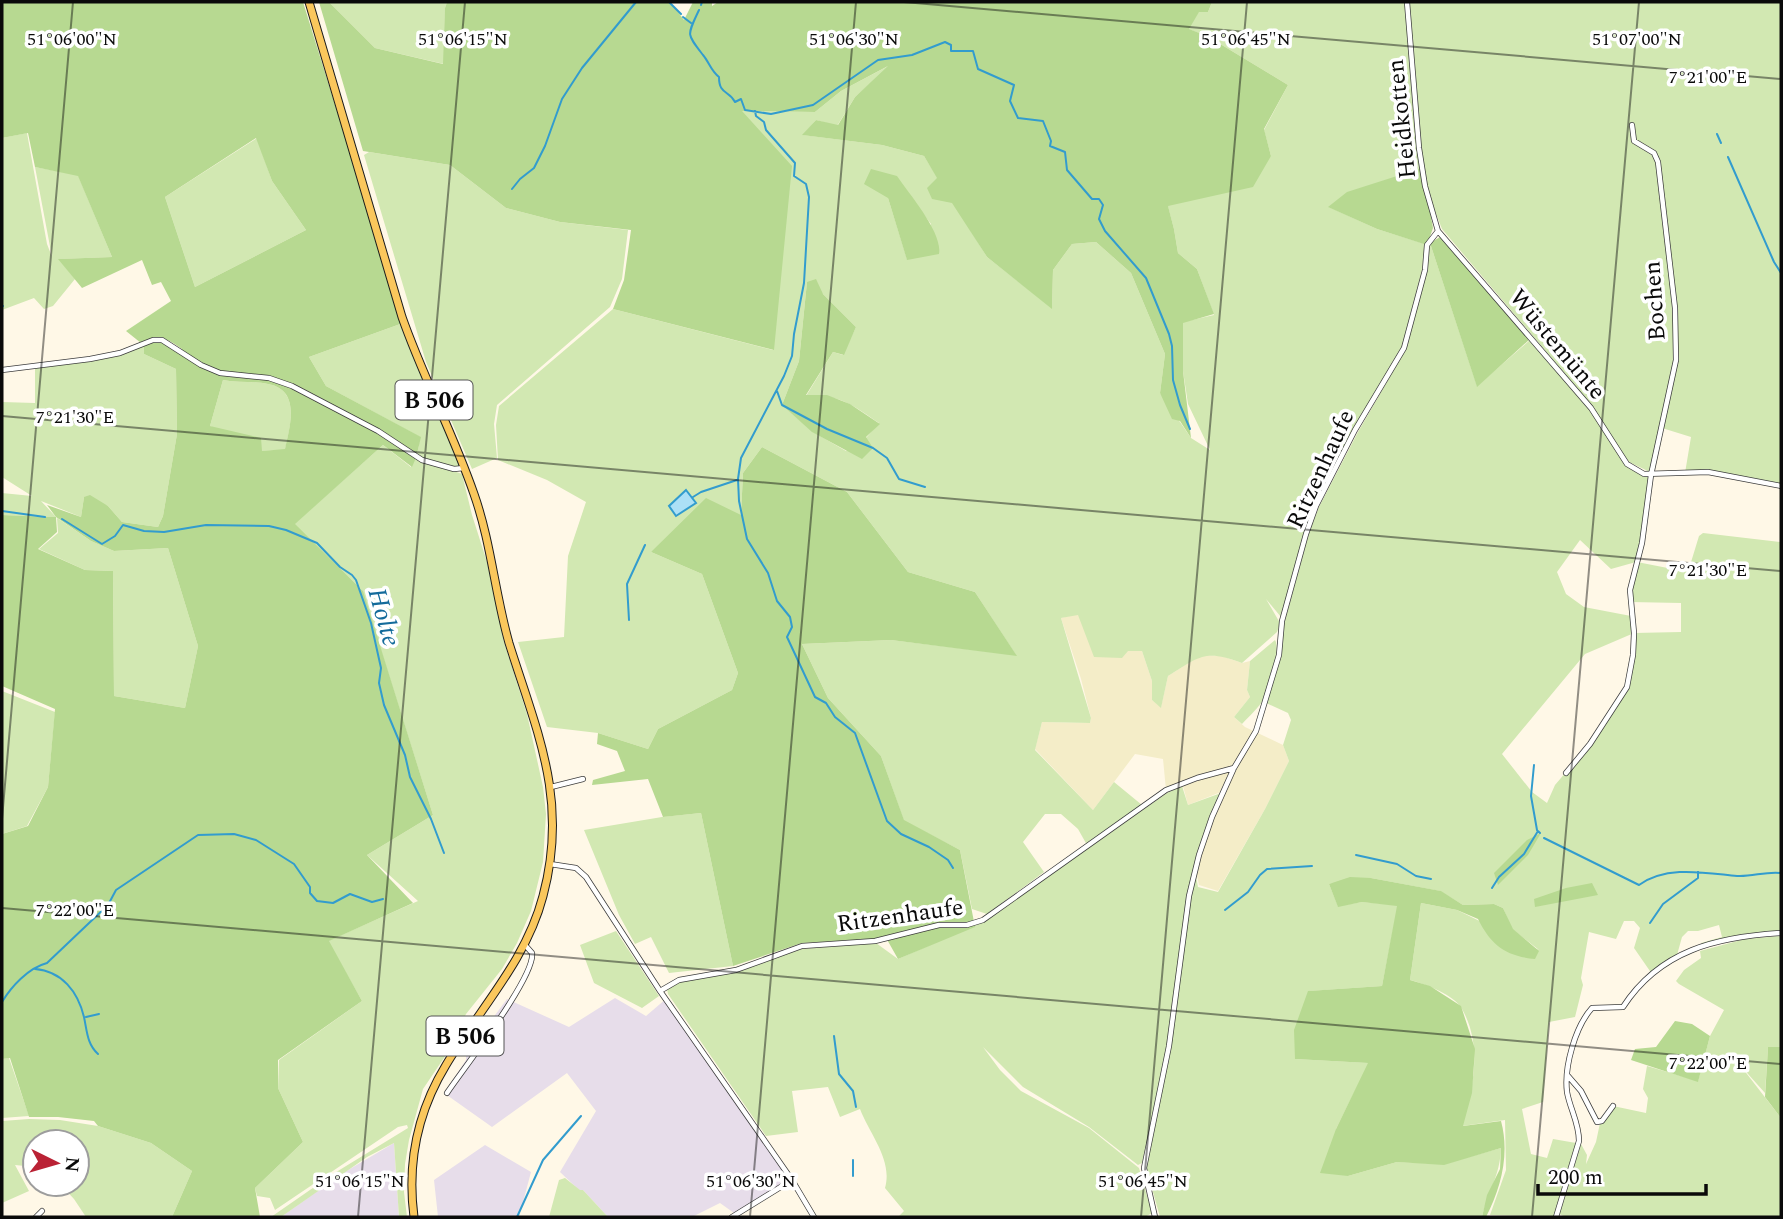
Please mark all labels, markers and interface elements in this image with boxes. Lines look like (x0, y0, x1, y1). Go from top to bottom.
text: 51°06'00"N (27, 26, 117, 53)
text: 51°06'15"N (418, 26, 508, 53)
text: 51°06'30"N (809, 26, 899, 53)
text: 51°06'45"N (1201, 26, 1291, 53)
text: 51°07'00"N (1592, 26, 1682, 53)
street label: Heidkotten (1378, 57, 1426, 181)
text: 7°21'00"E (1669, 64, 1747, 91)
street label: Bochen (1634, 260, 1676, 342)
street label: Wüstemünte (1500, 281, 1614, 408)
road number: B 506 (396, 380, 472, 420)
text: 7°21'30"E (36, 404, 114, 431)
street label: Ritzenhaufe (1278, 404, 1364, 535)
text: 7°21'30"E (1669, 557, 1747, 584)
water label: Holte (357, 583, 411, 651)
street label: Ritzenhaufe (834, 889, 966, 943)
text: 7°22'00"E (36, 897, 114, 924)
road number: B 506 (426, 1016, 504, 1056)
text: 7°22'00"E (1669, 1050, 1747, 1077)
north arrow (21, 1128, 91, 1198)
scale bar (1538, 1152, 1706, 1196)
text: N (56, 1155, 87, 1173)
text: 200 m (1548, 1162, 1603, 1194)
text: 51°06'15"N (315, 1168, 405, 1195)
text: 51°06'30"N (706, 1168, 796, 1195)
text: 51°06'45"N (1098, 1168, 1188, 1195)

